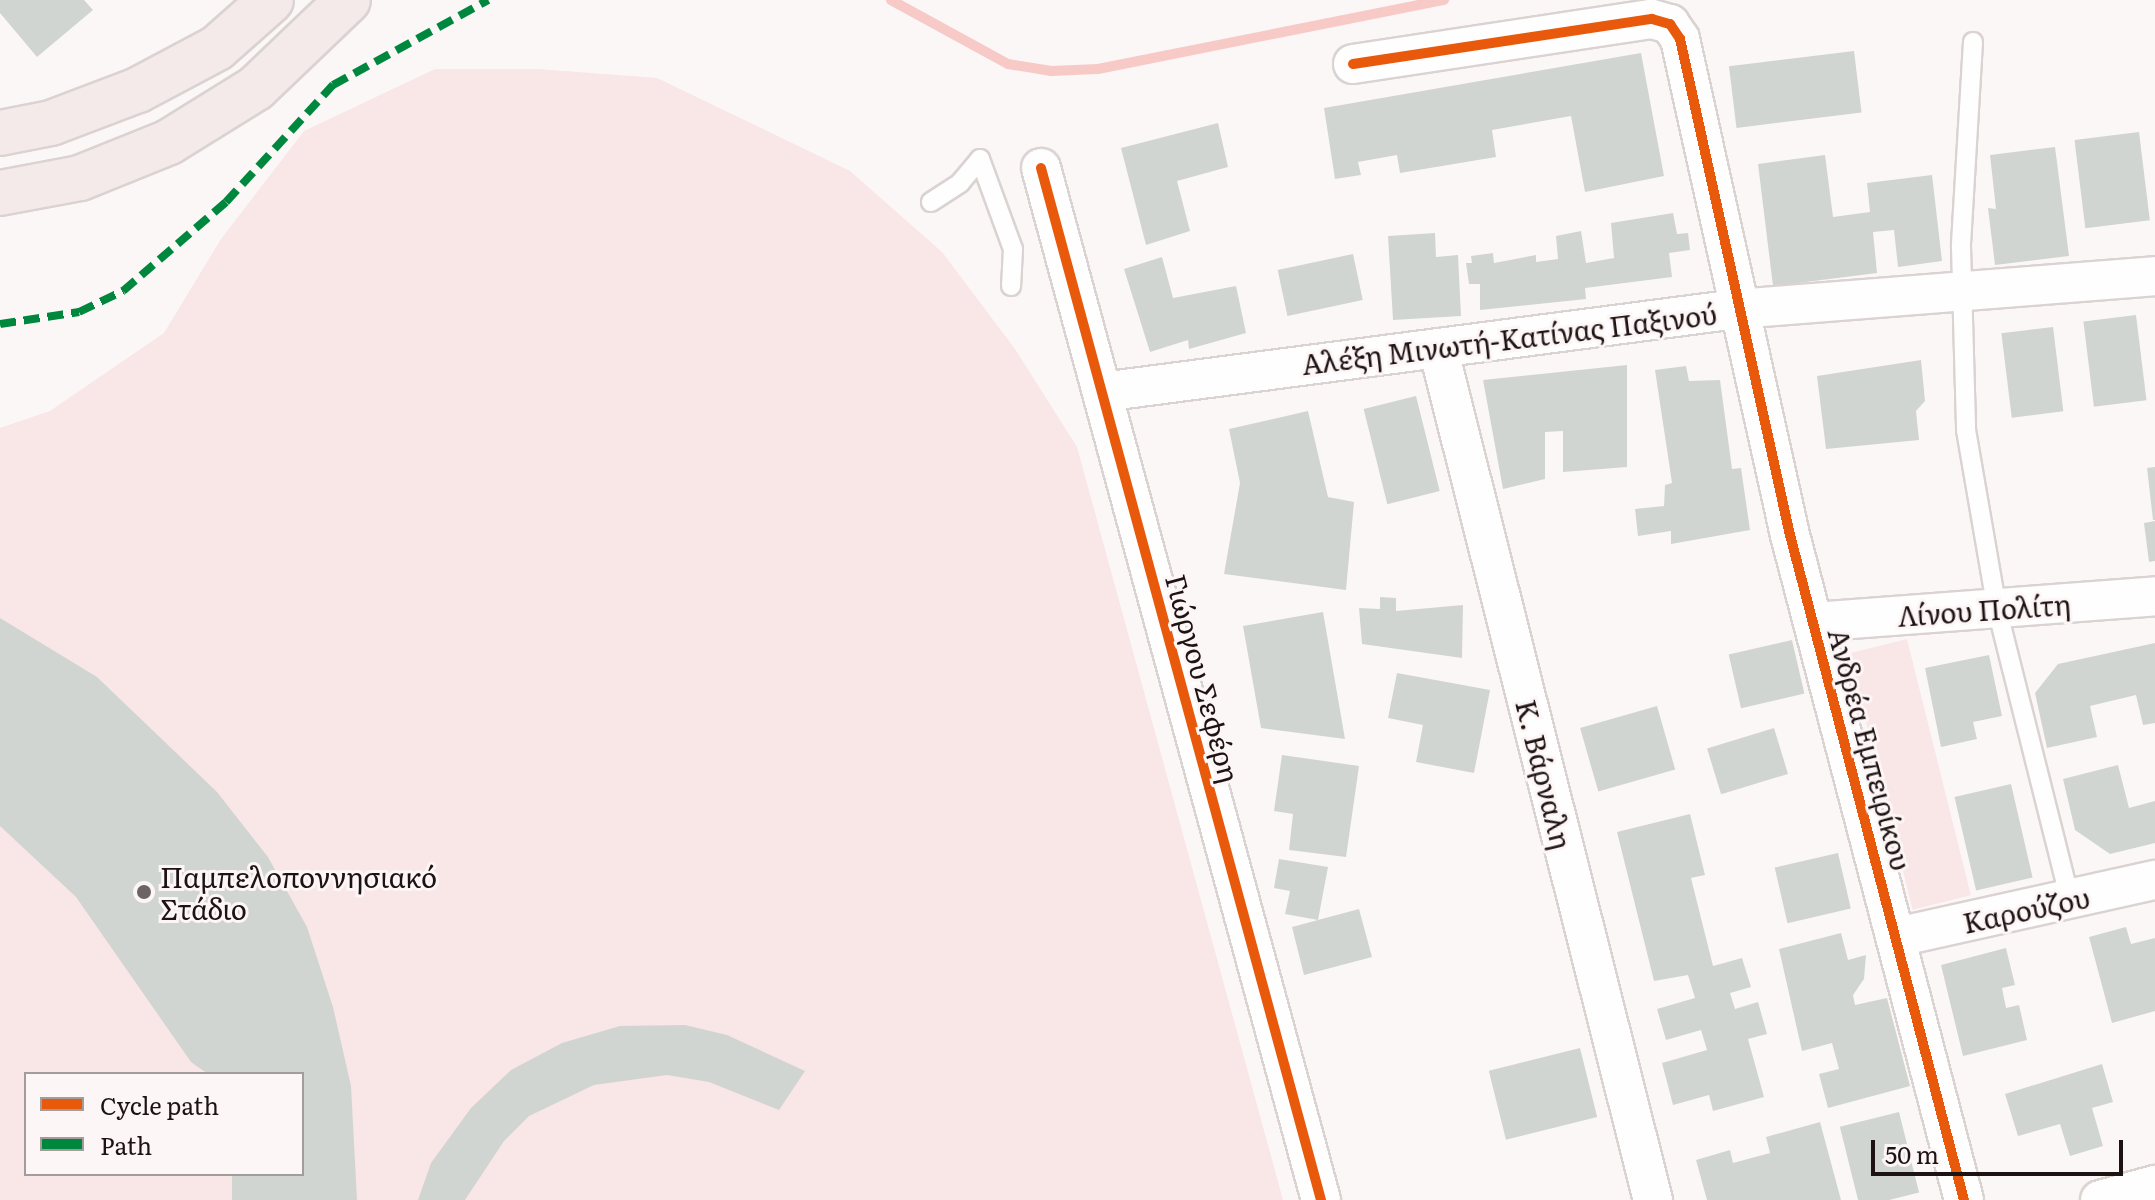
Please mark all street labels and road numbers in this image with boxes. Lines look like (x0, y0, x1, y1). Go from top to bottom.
street label: Αλέξη Μινωτή-Κατίνας Παξινού (1300, 296, 1718, 380)
street label: Γιώργου Σεφέρη (1160, 570, 1248, 786)
street label: Λίνου Πολίτη (1896, 586, 2072, 632)
street label: Ανδρέα Εμπειρίκου (1822, 624, 1920, 874)
street label: Κ. Βάρναλη (1510, 696, 1580, 852)
street label: Καρούζου (1960, 879, 2092, 939)

